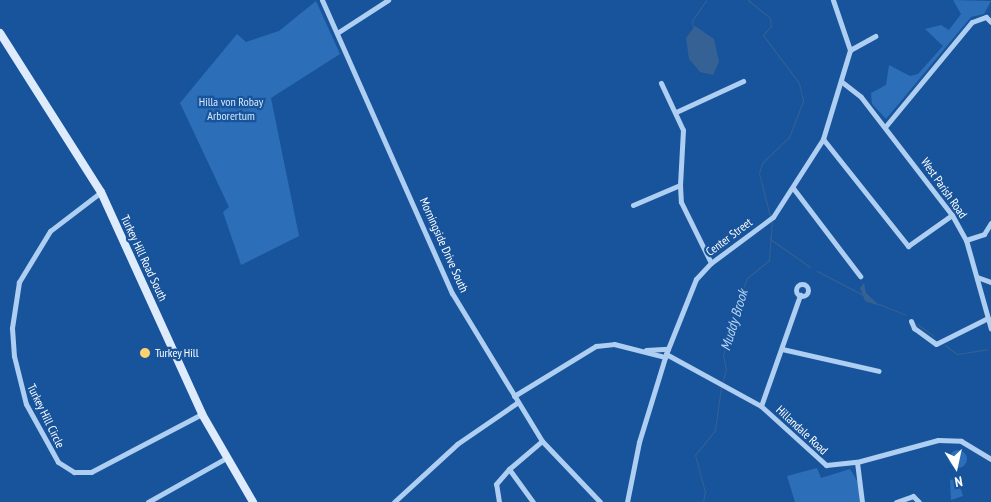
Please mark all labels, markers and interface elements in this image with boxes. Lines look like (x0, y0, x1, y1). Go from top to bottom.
park label: Hilla von Robay Arborertum (199, 95, 263, 123)
street label: West Parish Road (918, 155, 970, 221)
street label: Morningside Drive South (417, 195, 471, 295)
street label: Turkey Hill Road South (118, 213, 170, 303)
street label: Center Street (703, 215, 755, 259)
water label: Muddy Brook (717, 287, 751, 353)
place label: Turkey Hill (155, 346, 199, 360)
marker: Turkey Hill (139, 347, 151, 359)
street label: Turkey Hill Circle (24, 381, 68, 451)
street label: Hillandale Road (773, 402, 831, 458)
north arrow (931, 442, 981, 492)
text: N (953, 472, 964, 491)

